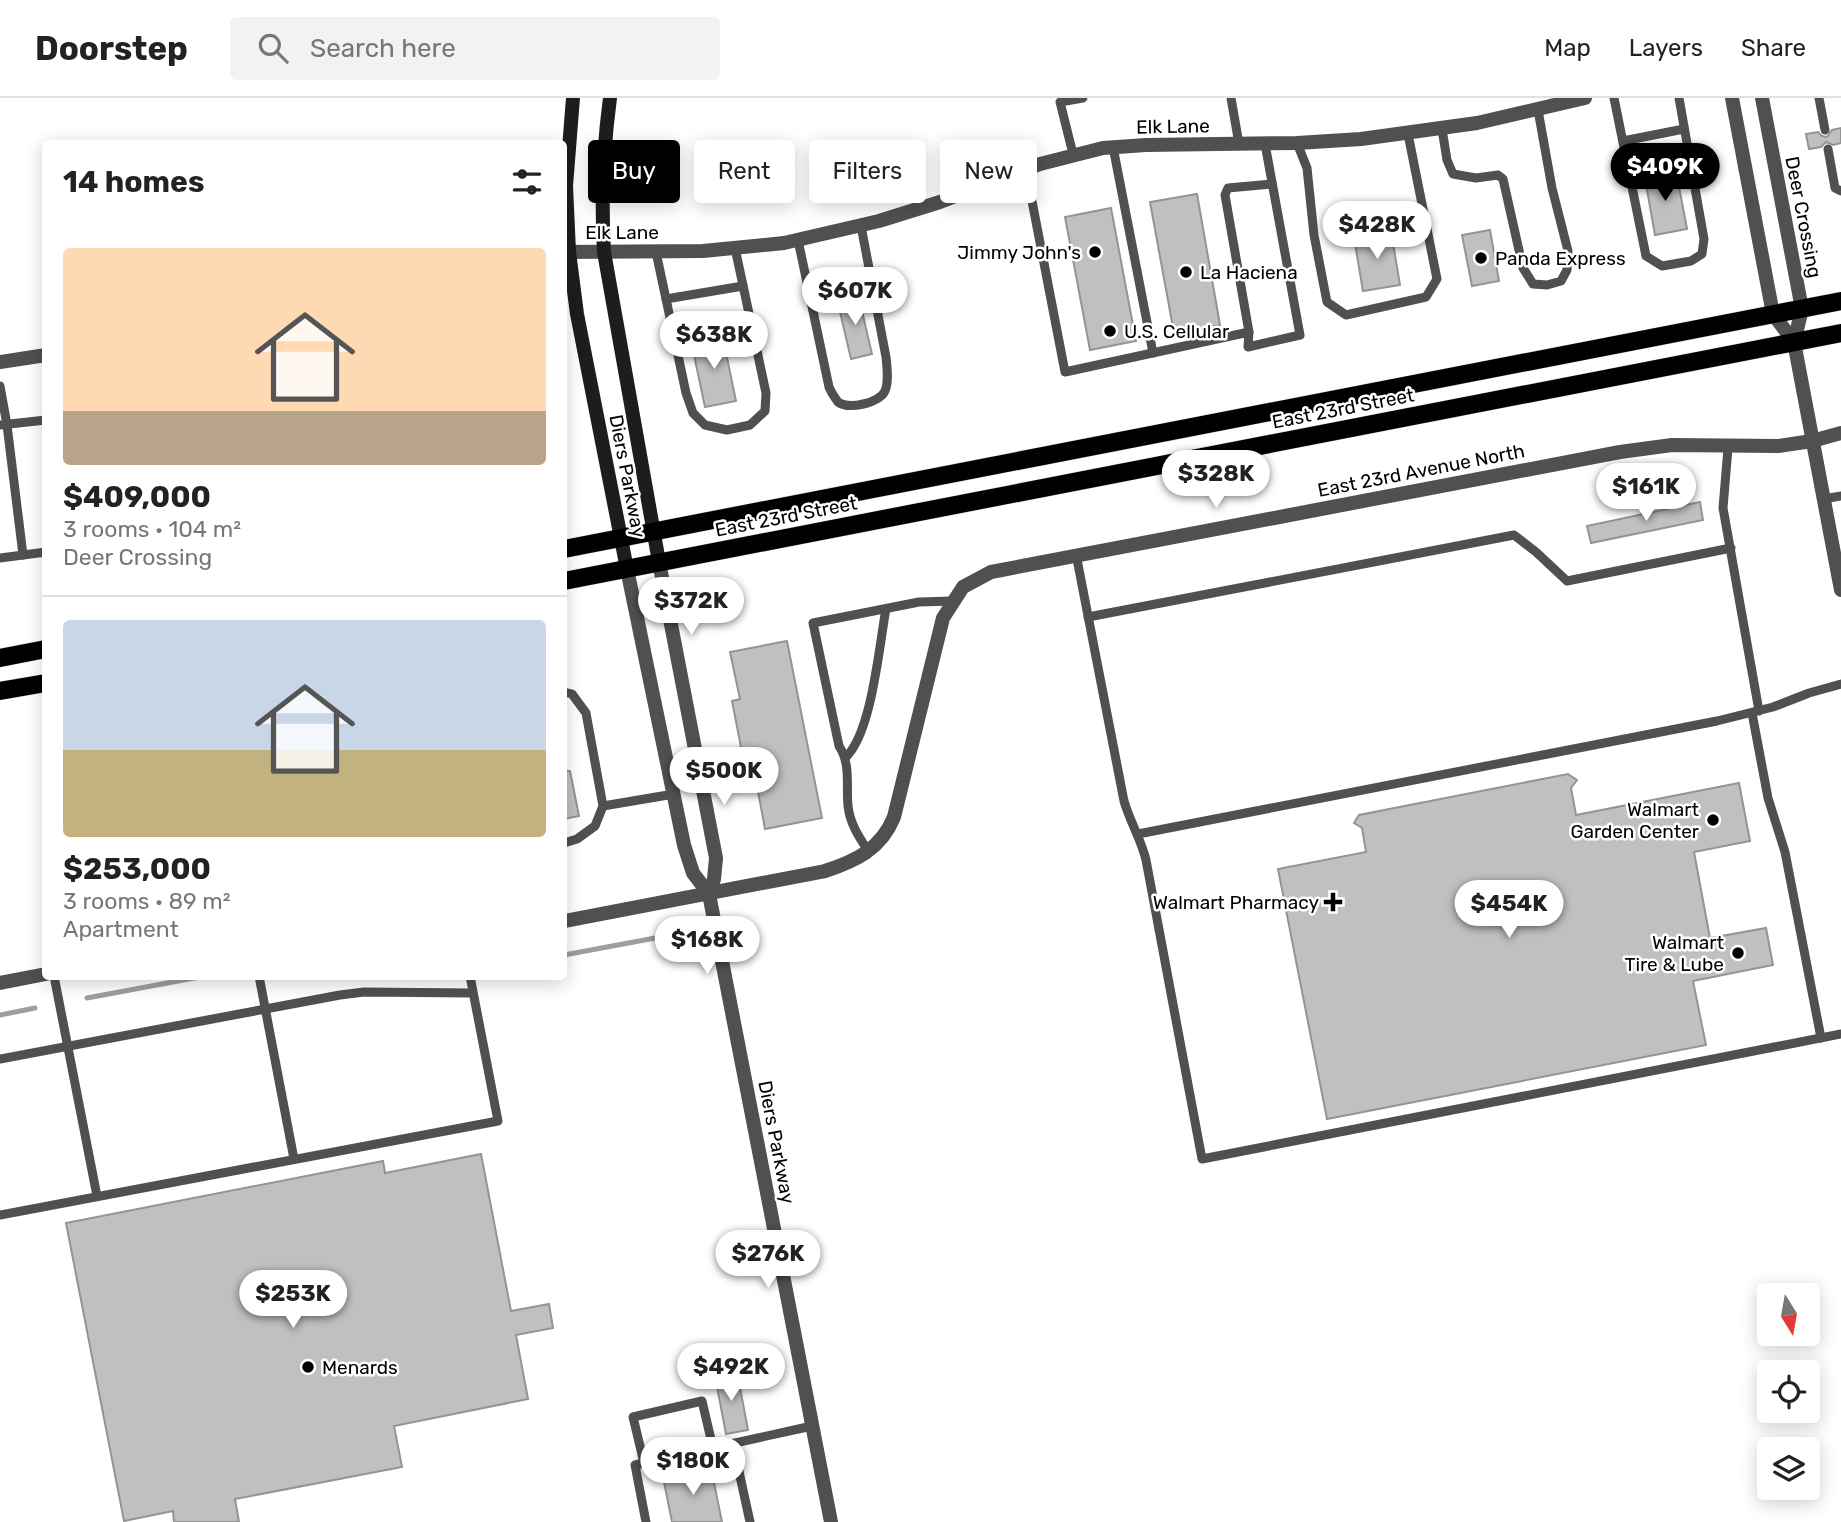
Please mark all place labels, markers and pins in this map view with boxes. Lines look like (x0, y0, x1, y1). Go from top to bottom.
pin: $409K (1616, 144, 1714, 203)
pin: $428K (1328, 202, 1426, 261)
place label: Jimmy John's (957, 241, 1081, 264)
marker: Jimmy John's (1087, 244, 1103, 260)
place label: Panda Express (1495, 247, 1626, 270)
marker: Panda Express (1473, 250, 1489, 266)
place label: La Haciena (1200, 261, 1298, 284)
marker: La Haciena (1178, 264, 1194, 280)
pin: $607K (806, 268, 904, 327)
pin: $638K (665, 312, 763, 371)
place label: U.S. Cellular (1124, 320, 1230, 343)
marker: U.S. Cellular (1102, 323, 1118, 339)
pin: $328K (1167, 450, 1265, 510)
pin: $161K (1597, 464, 1695, 523)
pin: $372K (642, 578, 740, 637)
pin: $500K (675, 748, 773, 807)
place label: Walmart Garden Center (1570, 798, 1700, 843)
marker: Walmart Garden Center (1705, 812, 1721, 828)
pin: $454K (1460, 880, 1558, 940)
place label: Walmart Pharmacy (1153, 891, 1319, 914)
marker: Walmart Pharmacy (1325, 894, 1341, 910)
pin: $168K (658, 916, 756, 976)
place label: Walmart Tire & Lube (1625, 931, 1725, 976)
marker: Walmart Tire & Lube (1730, 945, 1746, 961)
pin: $276K (719, 1230, 817, 1290)
pin: $253K (244, 1270, 342, 1330)
pin: $492K (682, 1344, 780, 1403)
place label: Menards (322, 1356, 398, 1379)
marker: Menards (300, 1359, 316, 1375)
pin: $180K (644, 1438, 742, 1497)

